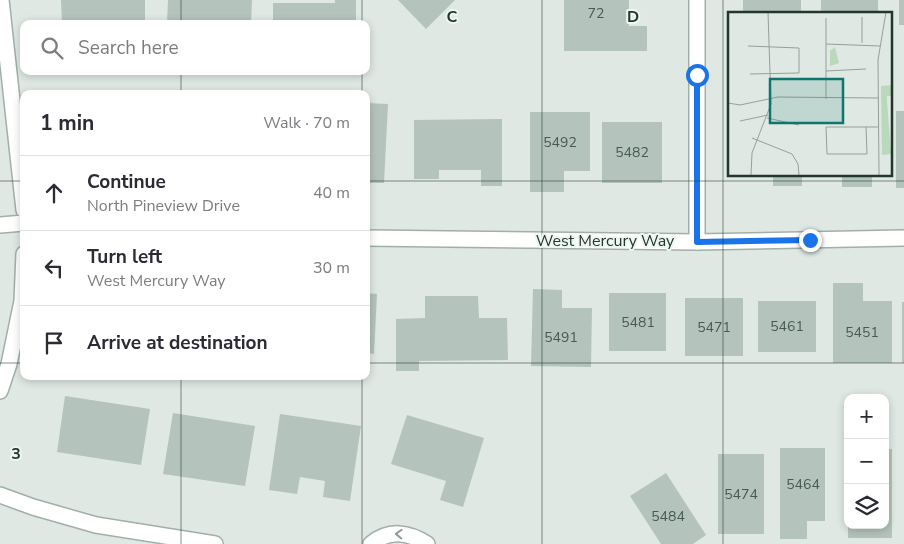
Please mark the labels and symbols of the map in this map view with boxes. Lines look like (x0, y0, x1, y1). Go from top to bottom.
house number: 72 (588, 4, 604, 23)
text: C (447, 6, 458, 28)
text: D (627, 6, 639, 28)
inset map (728, 12, 892, 176)
route start (686, 64, 709, 87)
house number: 5492 (543, 133, 577, 152)
house number: 5482 (615, 143, 649, 162)
route end (799, 229, 822, 252)
street label: West Mercury Way (536, 230, 675, 252)
house number: 5481 (621, 313, 655, 332)
house number: 5461 (770, 317, 804, 336)
house number: 5471 (697, 318, 731, 337)
house number: 5451 (845, 323, 879, 342)
house number: 5491 (544, 328, 578, 347)
text: 3 (11, 443, 21, 465)
house number: 5464 (786, 475, 820, 494)
house number: 5474 (724, 485, 758, 504)
house number: 5484 (651, 507, 685, 526)
one-way arrow (395, 529, 402, 539)

